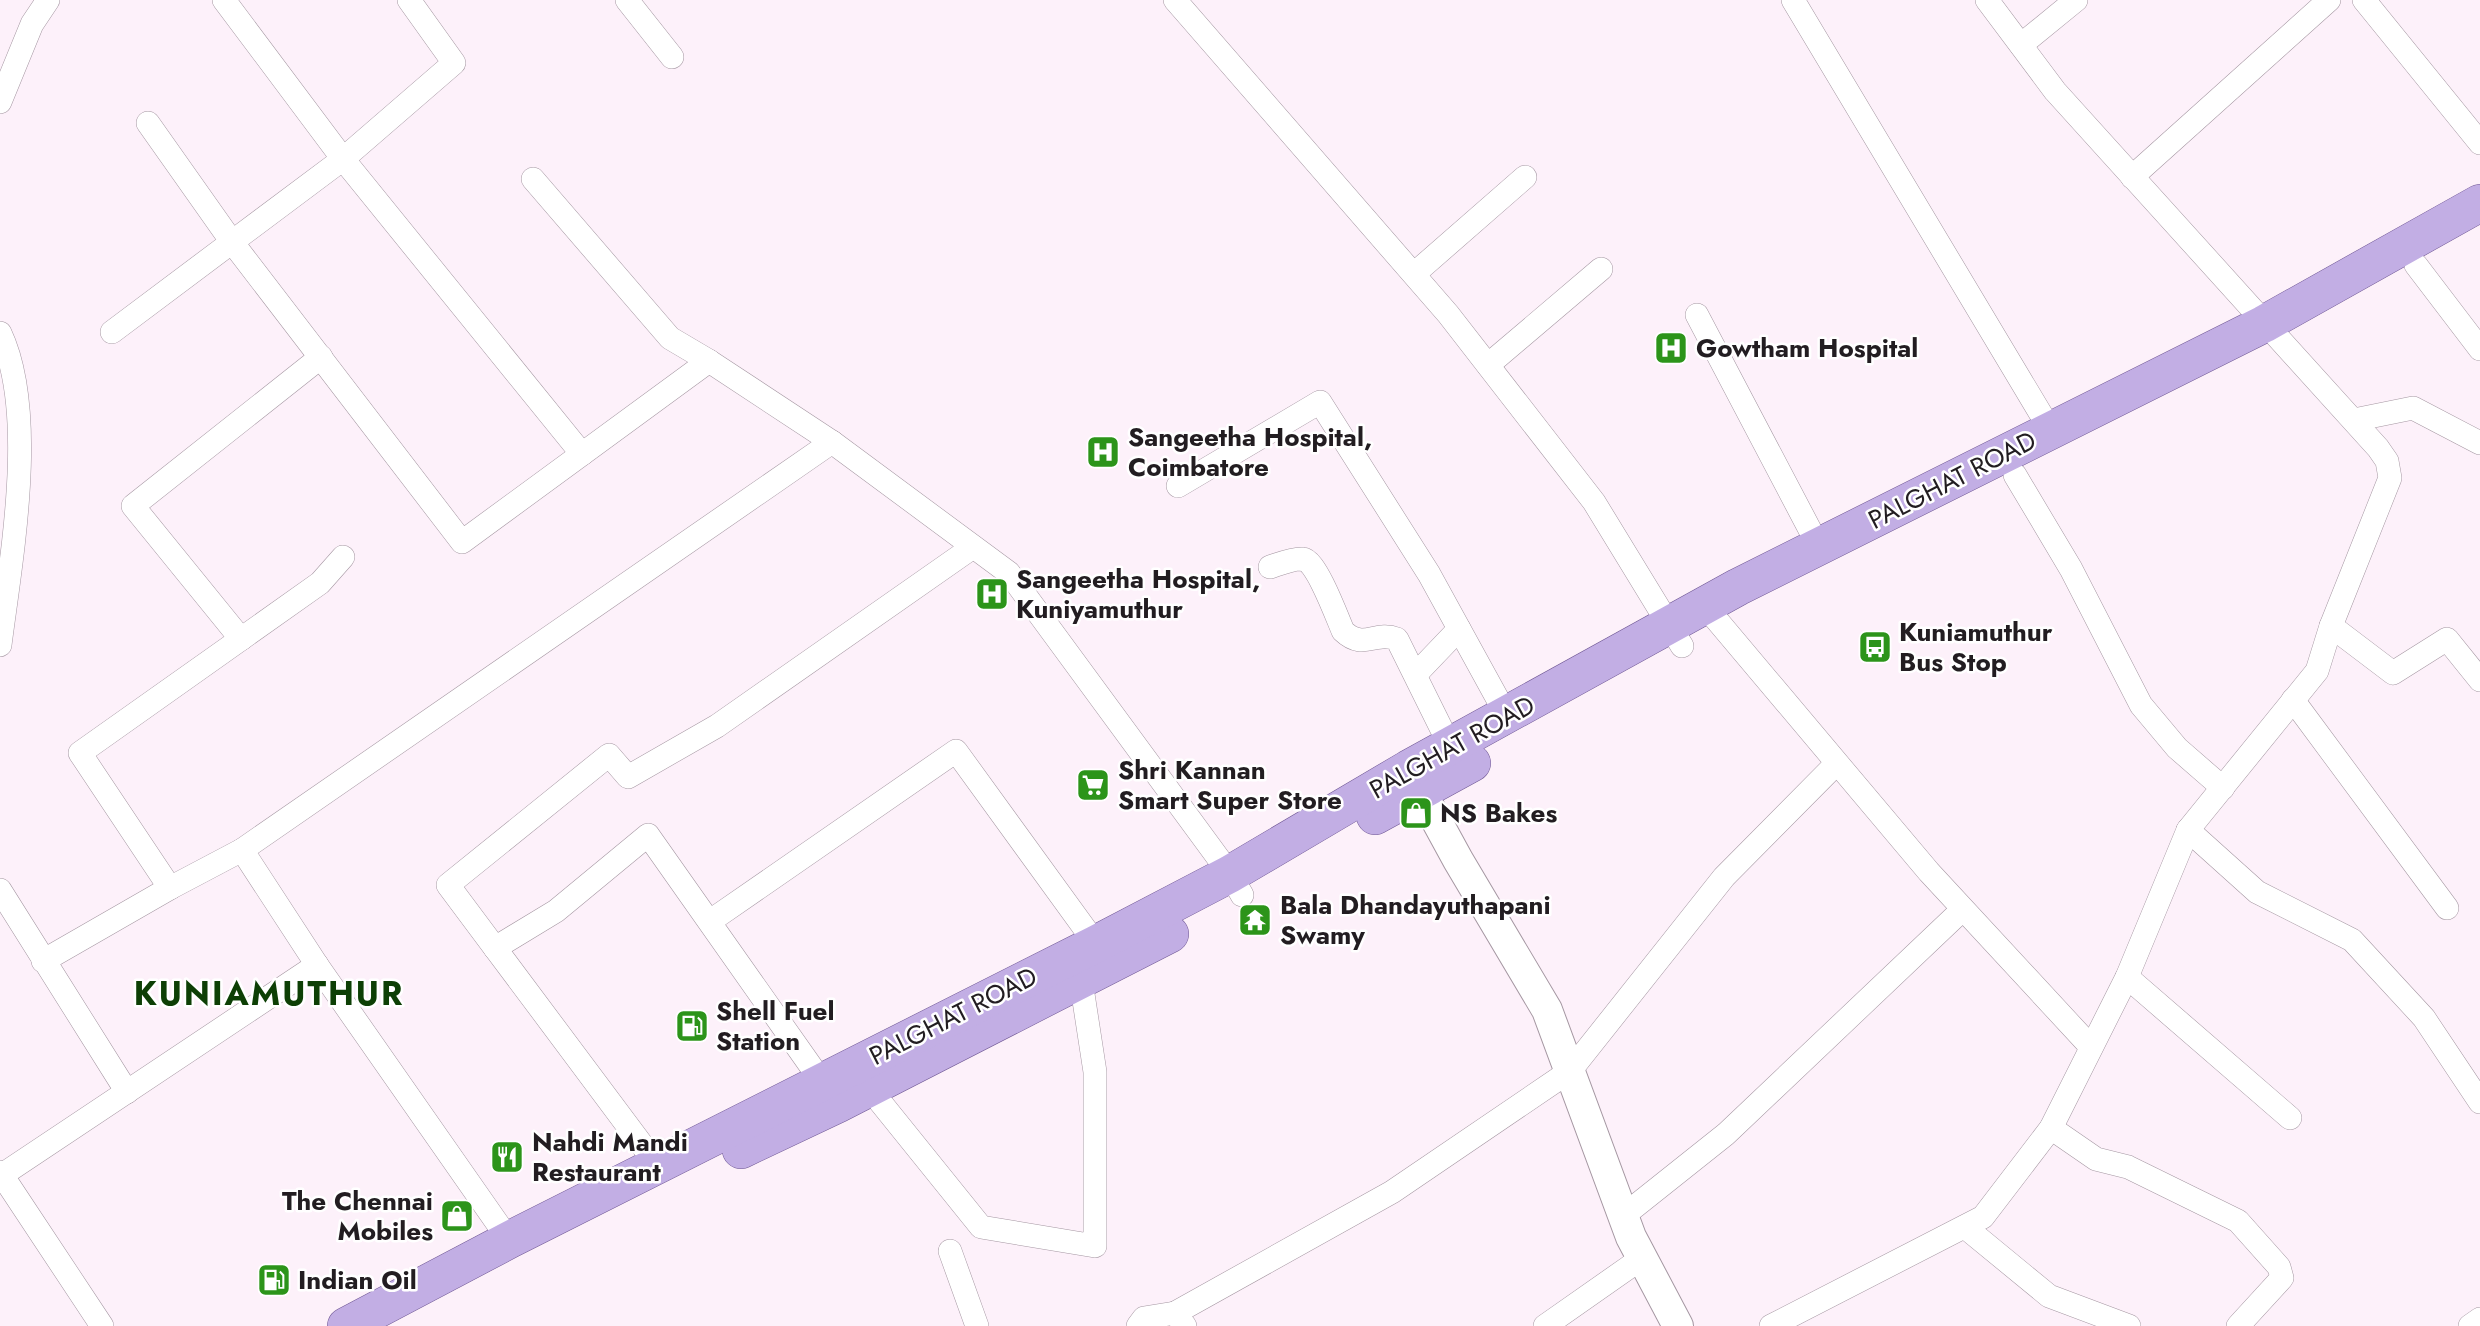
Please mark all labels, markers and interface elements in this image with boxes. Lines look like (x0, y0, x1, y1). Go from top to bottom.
hospital icon: Gowtham Hospital (1652, 329, 1690, 367)
place label: Gowtham Hospital (1696, 329, 1918, 367)
place label: Sangeetha Hospital, Coimbatore (1128, 418, 1372, 486)
street label: PALGHAT ROAD (1862, 421, 2042, 539)
hospital icon: Sangeetha Hospital, Coimbatore (1084, 433, 1122, 471)
place label: Sangeetha Hospital, Kuniyamuthur (1016, 560, 1260, 628)
hospital icon: Sangeetha Hospital, Kuniyamuthur (973, 575, 1011, 613)
place label: Kuniamuthur Bus Stop (1899, 613, 2053, 681)
bus stop icon: Kuniamuthur Bus Stop (1856, 628, 1894, 666)
street label: PALGHAT ROAD (1362, 686, 1542, 808)
place label: Shri Kannan Smart Super Store (1118, 751, 1342, 819)
supermarket icon: Shri Kannan Smart Super Store (1074, 766, 1112, 804)
shop icon: NS Bakes (1397, 794, 1435, 832)
place label: NS Bakes (1440, 794, 1557, 832)
place label: Bala Dhandayuthapani Swamy (1280, 886, 1551, 954)
temple icon: Bala Dhandayuthapani Swamy (1236, 901, 1274, 939)
street label: PALGHAT ROAD (863, 957, 1043, 1075)
district label: KUNIAMUTHUR (134, 970, 404, 1017)
place label: Shell Fuel Station (716, 992, 835, 1060)
fuel station icon: Shell Fuel Station (673, 1007, 711, 1045)
place label: Nahdi Mandi Restaurant (532, 1123, 688, 1191)
restaurant icon: Nahdi Mandi Restaurant (488, 1138, 526, 1176)
place label: The Chennai Mobiles (282, 1182, 433, 1250)
shop icon: The Chennai Mobiles (438, 1197, 476, 1235)
fuel station icon: Indian Oil (255, 1261, 293, 1299)
place label: Indian Oil (298, 1261, 417, 1299)

